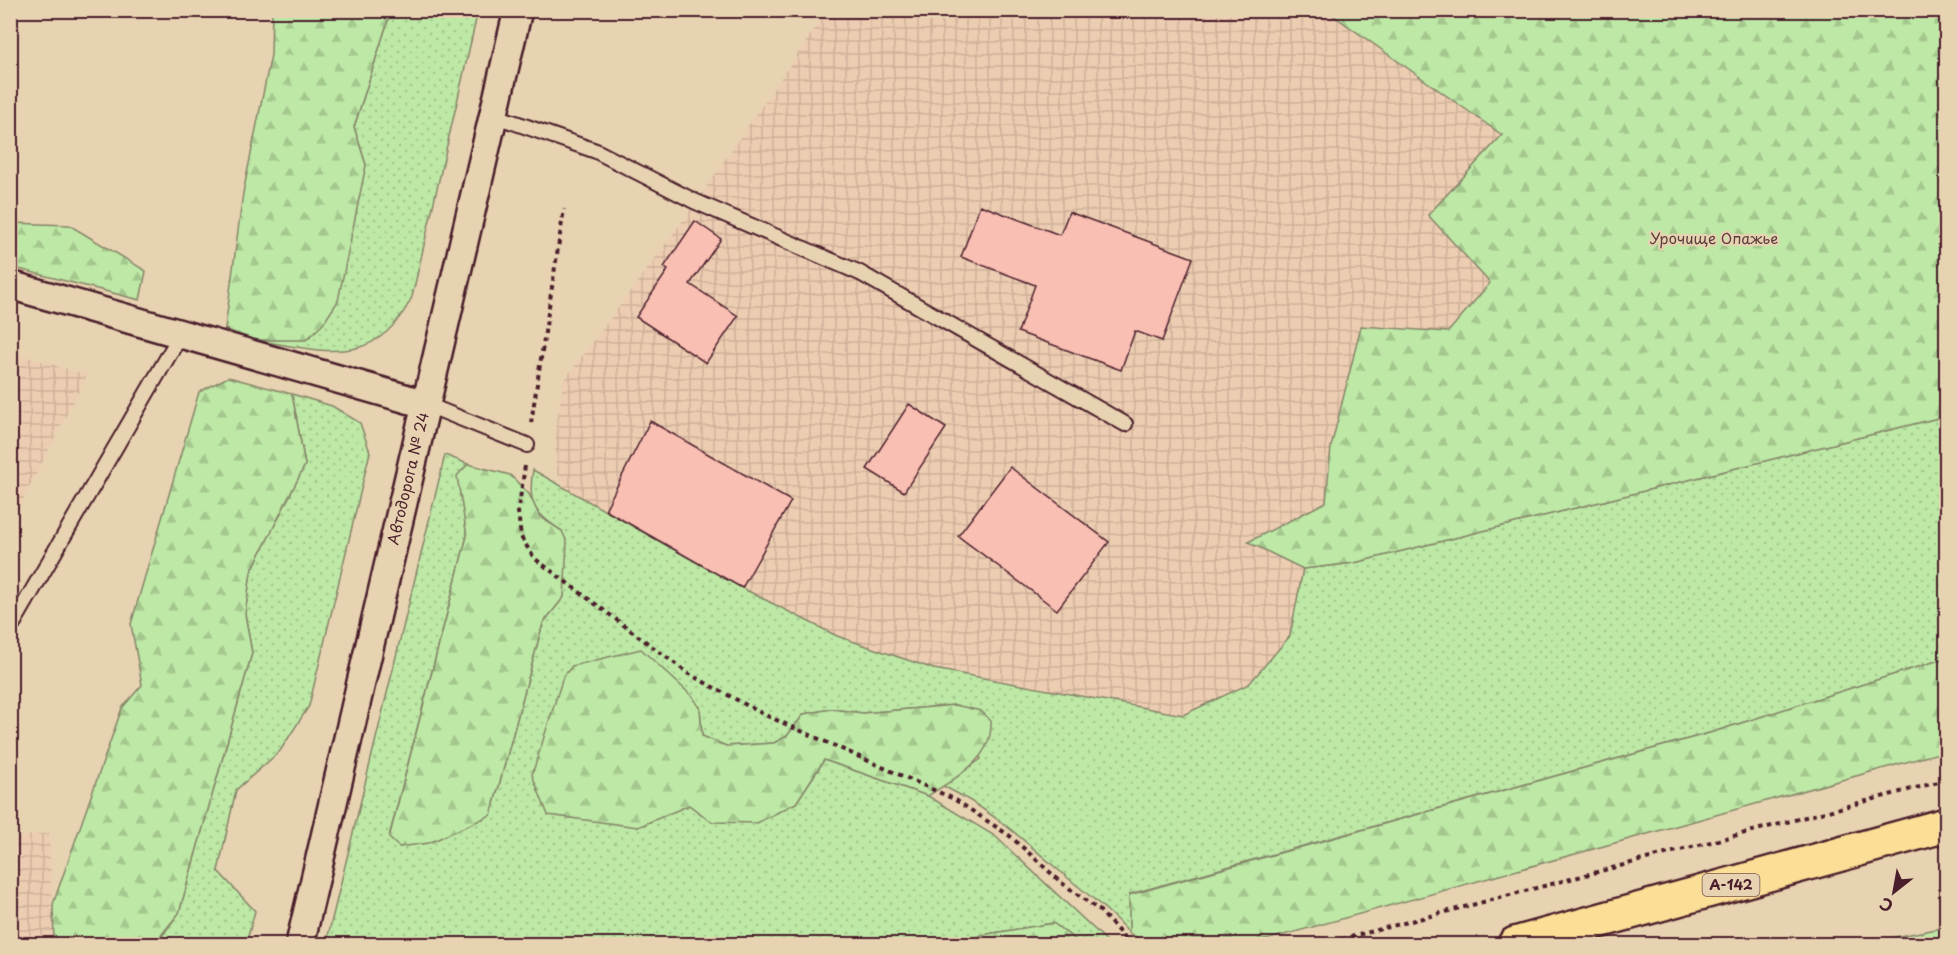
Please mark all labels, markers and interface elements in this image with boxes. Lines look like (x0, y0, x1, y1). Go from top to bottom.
park label: Урочище Опажье (1650, 226, 1778, 249)
street label: Автодорога № 24 (381, 409, 434, 547)
north arrow (1864, 862, 1924, 922)
road number: А-142 (1702, 874, 1760, 896)
text: С (1874, 892, 1897, 919)

